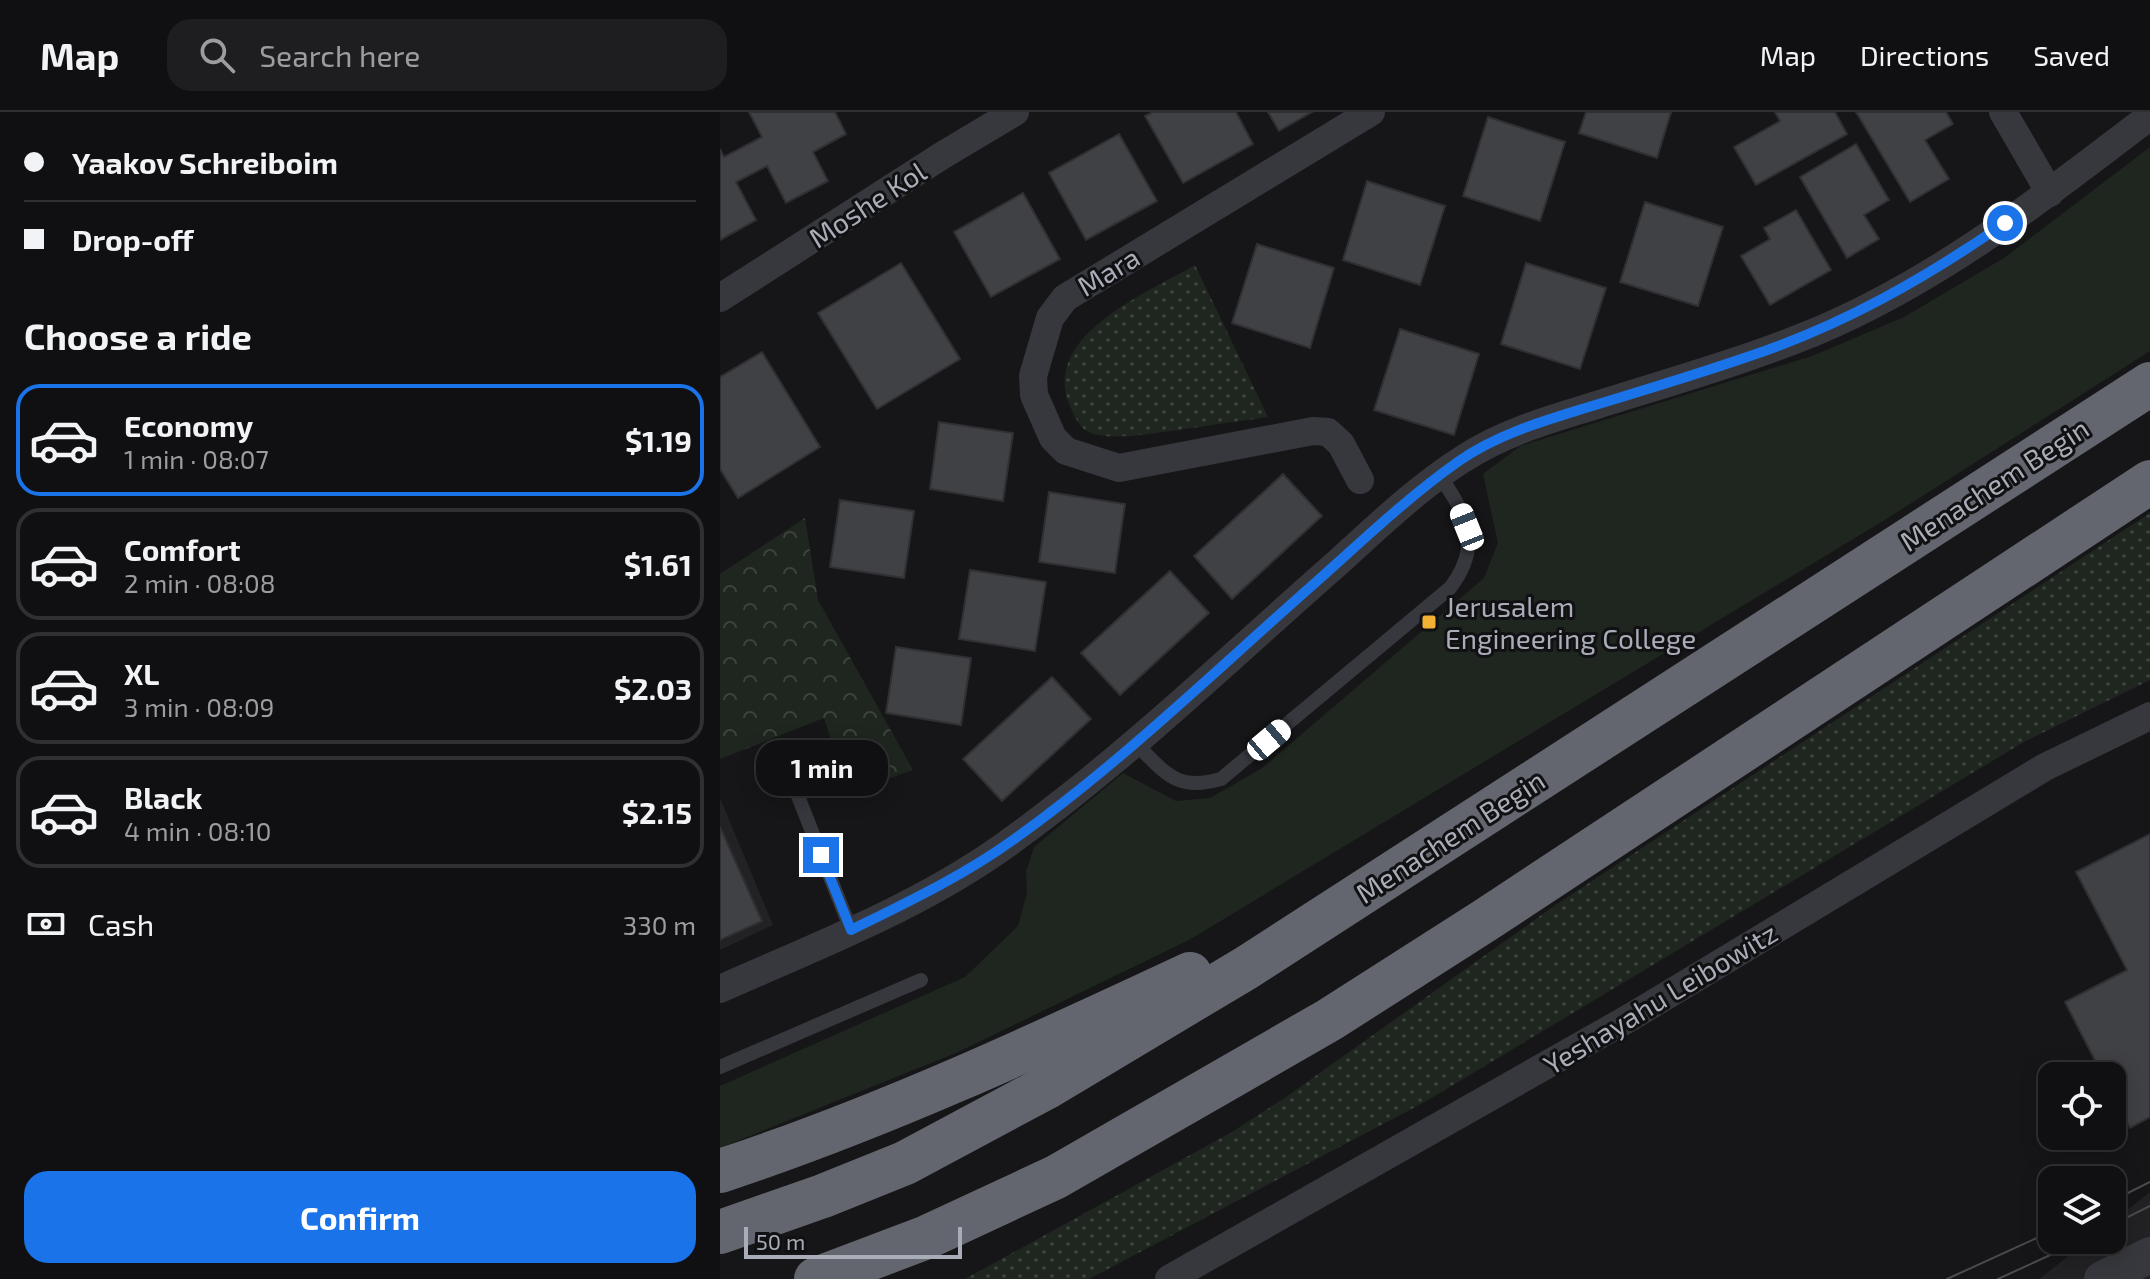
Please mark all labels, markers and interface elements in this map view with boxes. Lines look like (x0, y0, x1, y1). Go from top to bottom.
search box (167, 19, 727, 91)
text: Map (40, 32, 119, 78)
icon: search (195, 33, 239, 77)
text: Search here (259, 37, 420, 73)
text: Map (1760, 38, 1816, 72)
text: Directions (1860, 38, 1989, 72)
text: Saved (2033, 38, 2110, 72)
text: Yaakov Schreiboim (72, 144, 338, 180)
street label: Moshe Kol (802, 153, 932, 254)
route start (1987, 205, 2023, 241)
text: Drop-off (72, 221, 194, 257)
street label: Mara (1071, 239, 1145, 303)
text: Choose a ride (24, 314, 252, 357)
icon: car (28, 404, 100, 476)
text: Economy (124, 407, 253, 443)
street label: Menachem Begin (1893, 410, 2095, 558)
text: $1.19 (625, 422, 692, 458)
text: 1 min · 08:07 (124, 443, 269, 474)
car (1447, 500, 1487, 554)
icon: car (28, 528, 100, 600)
text: Comfort (124, 531, 241, 567)
text: $1.61 (624, 546, 692, 582)
text: 2 min · 08:08 (124, 567, 276, 598)
place label: Jerusalem Engineering College (1445, 589, 1696, 655)
marker: Jerusalem Engineering College (1420, 613, 1438, 631)
icon: car (28, 652, 100, 724)
text: XL (124, 655, 159, 691)
text: $2.03 (614, 670, 692, 706)
text: 3 min · 08:09 (124, 691, 274, 722)
car (1243, 715, 1295, 765)
callout: 1 min (755, 739, 887, 795)
text: 1 min (791, 752, 853, 783)
street label: Menachem Begin (1349, 762, 1551, 910)
icon: car (28, 776, 100, 848)
text: Black (124, 779, 202, 815)
text: $2.15 (622, 794, 692, 830)
text: 4 min · 08:10 (124, 815, 271, 846)
route end (803, 837, 839, 873)
icon: cash (24, 902, 68, 946)
text: Cash (88, 906, 154, 942)
text: 330 m (623, 909, 696, 940)
street label: Yeshayahu Leibowitz (1537, 915, 1783, 1081)
map controls (2038, 1062, 2126, 1254)
button: locate (2038, 1062, 2126, 1150)
button: layers (2038, 1166, 2126, 1254)
button: Confirm (24, 1171, 696, 1263)
scale bar (744, 1223, 962, 1259)
text: 50 m (756, 1228, 805, 1254)

